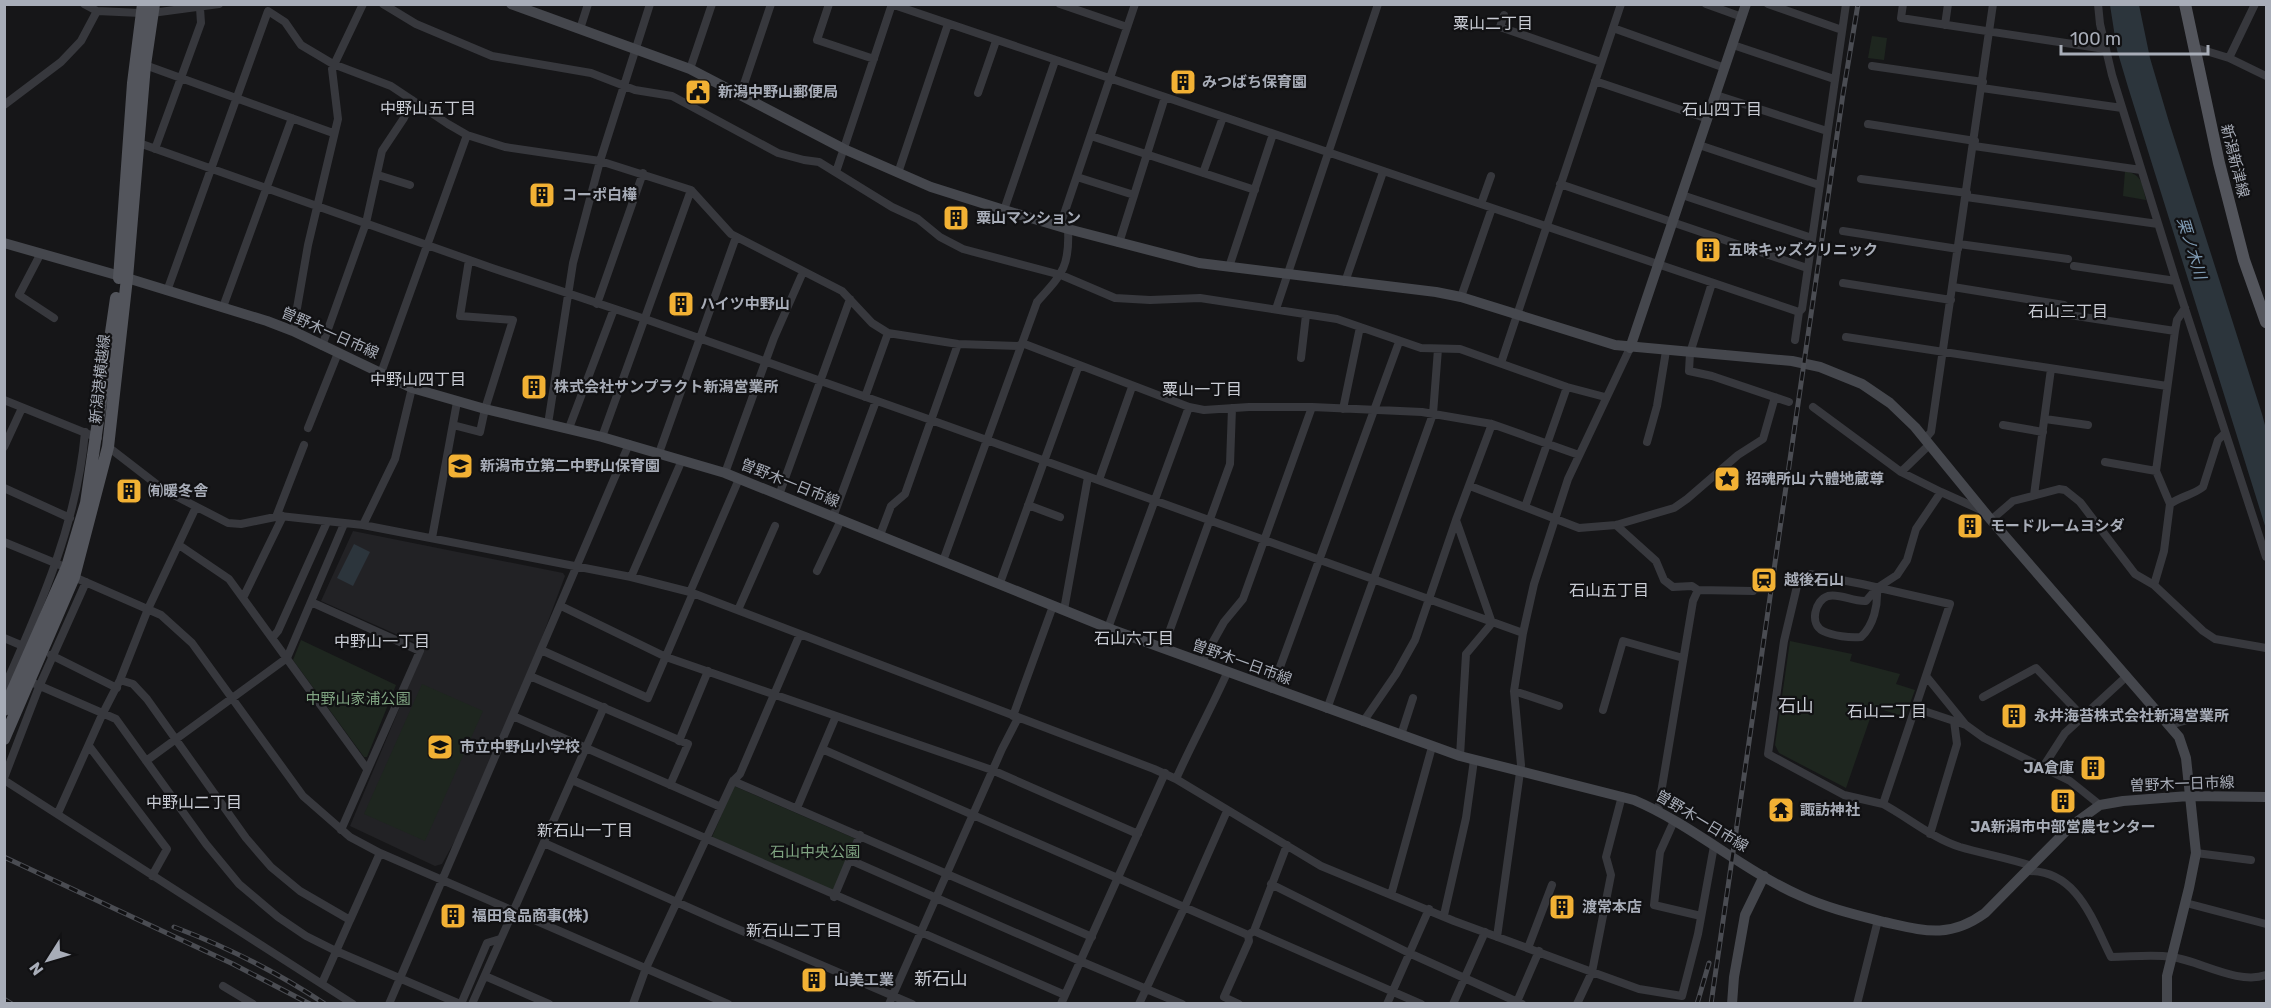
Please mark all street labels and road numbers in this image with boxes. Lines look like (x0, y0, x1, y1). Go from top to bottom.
street label: 新潟新津線 (2217, 122, 2253, 200)
street label: 曽野木一日市線 (278, 303, 382, 363)
street label: 新潟港横越線 (86, 333, 114, 425)
street label: 曽野木一日市線 (738, 455, 842, 511)
street label: 曽野木一日市線 (1190, 636, 1294, 688)
street label: 曽野木一日市線 (2129, 773, 2235, 795)
street label: 曽野木一日市線 (1652, 786, 1752, 856)

